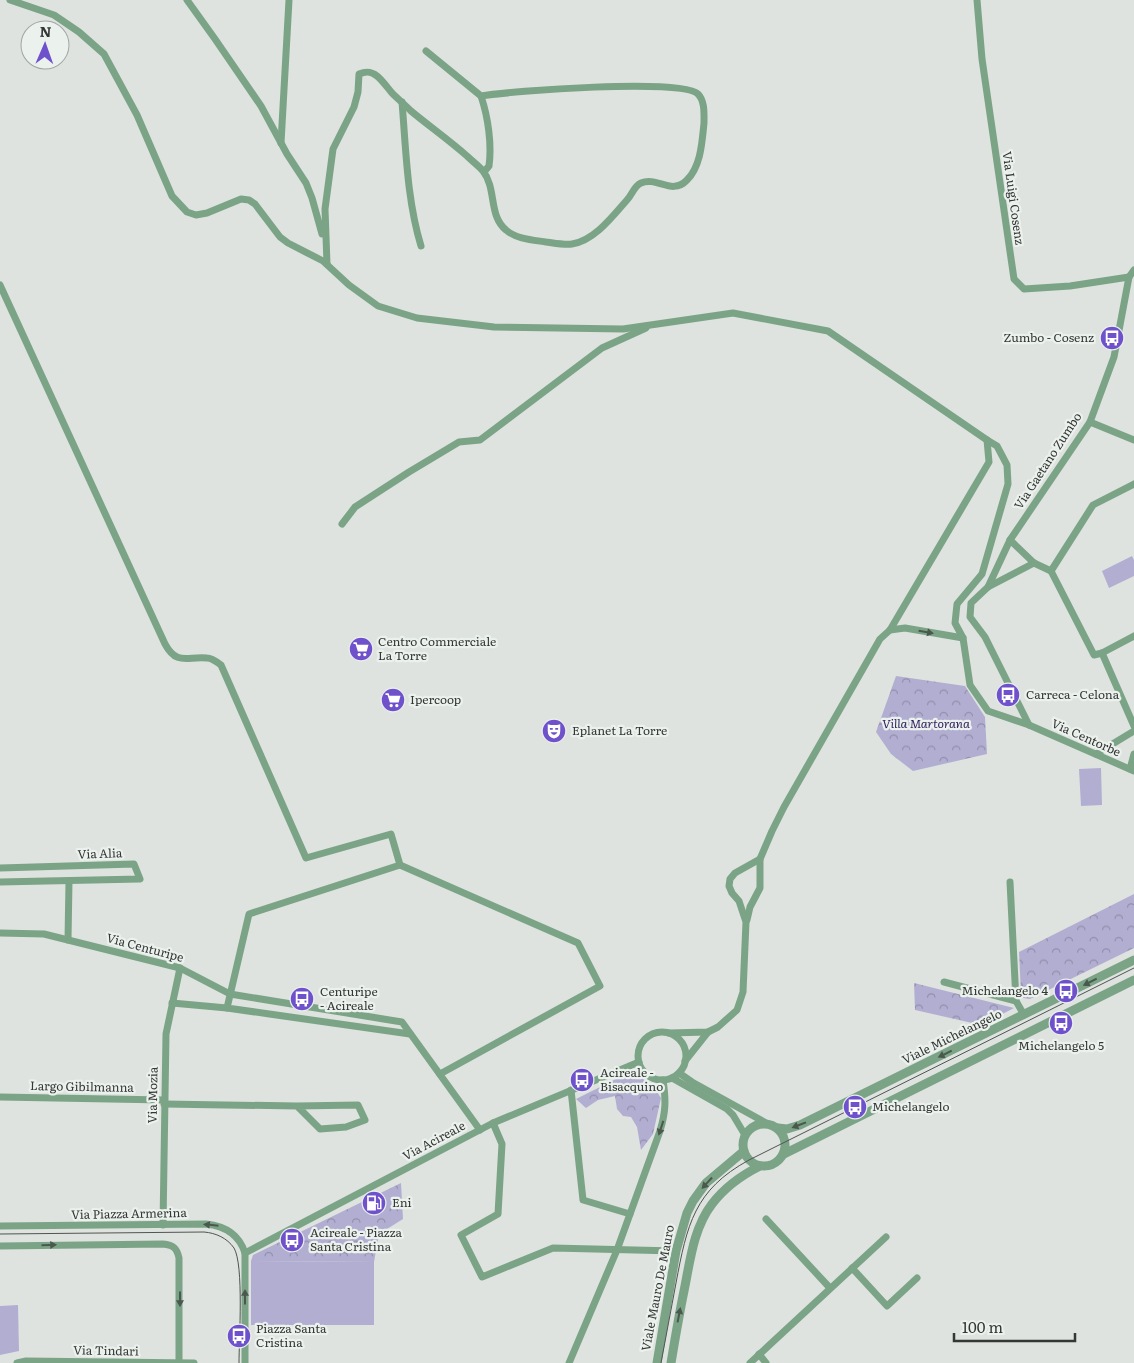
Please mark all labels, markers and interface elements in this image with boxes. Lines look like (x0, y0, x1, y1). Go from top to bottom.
north arrow (20, 20, 70, 70)
text: N (39, 21, 52, 41)
street label: Via Luigi Cosenz (999, 150, 1029, 246)
bus stop icon: Zumbo - Cosenz (1099, 325, 1125, 351)
place label: Zumbo - Cosenz (1003, 328, 1094, 346)
street label: Via Gaetano Zumbo (1009, 408, 1085, 512)
one-way arrow (919, 628, 935, 636)
place label: Centro Commerciale La Torre (378, 632, 496, 664)
supermarket icon: Centro Commerciale La Torre (348, 636, 374, 662)
bus stop icon: Carreca - Celona (995, 682, 1021, 708)
place label: Carreca - Celona (1026, 685, 1120, 703)
supermarket icon: Ipercoop (380, 687, 406, 713)
place label: Ipercoop (410, 690, 461, 708)
park label: Villa Martorana (882, 714, 970, 732)
street label: Via Centorbe (1049, 714, 1124, 760)
theatre icon: Eplanet La Torre (541, 718, 567, 744)
place label: Eplanet La Torre (572, 721, 667, 739)
street label: Via Alia (77, 843, 123, 863)
street label: Via Centuripe (105, 928, 186, 966)
bus stop icon: Michelangelo 4 (1053, 978, 1079, 1004)
one-way arrow (1083, 978, 1098, 986)
place label: Michelangelo 4 (962, 981, 1048, 999)
place label: Centuripe - Acireale (320, 982, 378, 1014)
bus stop icon: Centuripe - Acireale (289, 986, 315, 1012)
street label: Viale Michelangelo (899, 1004, 1005, 1068)
bus stop icon: Michelangelo 5 (1048, 1010, 1074, 1036)
place label: Michelangelo 5 (1018, 1036, 1104, 1054)
one-way arrow (938, 1050, 952, 1058)
place label: Acireale - Bisacquino (600, 1063, 663, 1095)
street label: Via Mozia (143, 1066, 162, 1123)
bus stop icon: Acireale - Bisacquino (569, 1067, 595, 1093)
street label: Largo Gibilmanna (30, 1076, 135, 1096)
bus stop icon: Michelangelo (842, 1094, 868, 1120)
place label: Michelangelo (872, 1097, 950, 1115)
street label: Via Acireale (399, 1116, 468, 1164)
one-way arrow (657, 1120, 664, 1135)
one-way arrow (791, 1121, 806, 1129)
one-way arrow (701, 1176, 713, 1188)
fuel station icon: Eni (361, 1190, 387, 1216)
place label: Eni (392, 1193, 412, 1211)
street label: Via Piazza Armerina (71, 1203, 188, 1223)
one-way arrow (202, 1221, 218, 1229)
place label: Acireale - Piazza Santa Cristina (310, 1223, 403, 1255)
street label: Viale Mauro De Mauro (636, 1223, 678, 1352)
bus stop icon: Acireale - Piazza Santa Cristina (279, 1227, 305, 1253)
one-way arrow (41, 1241, 57, 1249)
one-way arrow (241, 1289, 249, 1305)
one-way arrow (176, 1292, 184, 1308)
one-way arrow (676, 1307, 684, 1323)
scale bar (954, 1310, 1075, 1342)
text: 100 m (962, 1315, 1003, 1338)
place label: Piazza Santa Cristina (256, 1319, 327, 1351)
bus stop icon: Piazza Santa Cristina (226, 1323, 252, 1349)
street label: Via Tindari (73, 1340, 139, 1360)

